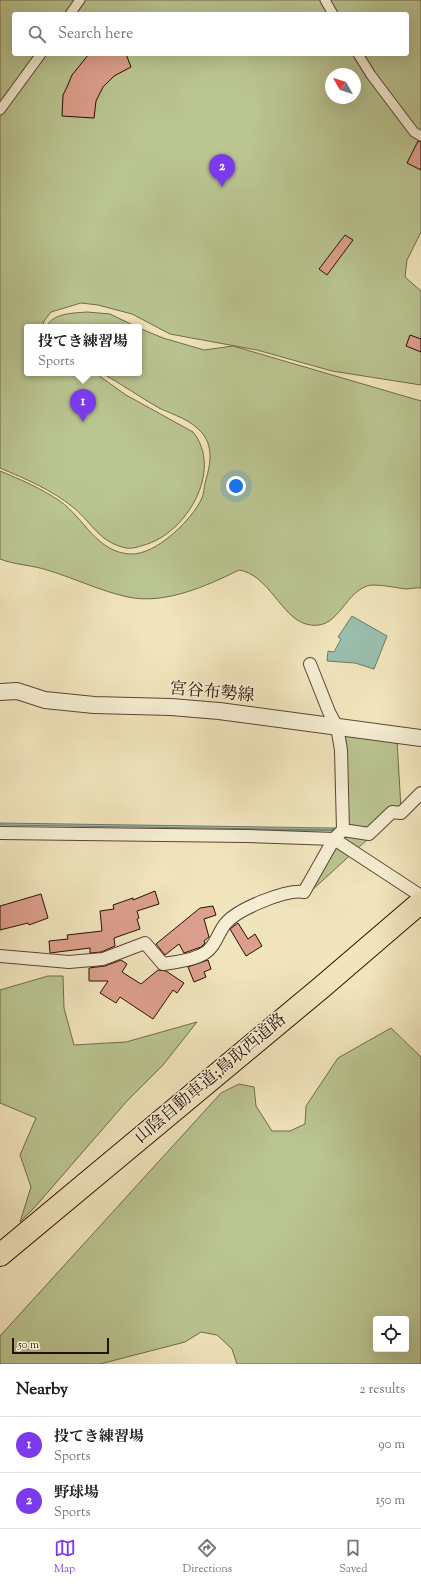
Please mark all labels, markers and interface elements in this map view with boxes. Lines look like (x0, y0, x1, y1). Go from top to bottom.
search box (12, 12, 409, 56)
icon: search (26, 23, 48, 45)
text: Search here (58, 24, 133, 45)
north arrow (325, 68, 361, 104)
pin: 2 (209, 154, 235, 187)
popup (24, 324, 142, 376)
text: 投てき練習場 (38, 332, 128, 353)
text: Sports (38, 353, 75, 371)
pin: 1 (70, 389, 96, 422)
your location (226, 476, 246, 496)
street label: 宮谷布勢線 (169, 677, 255, 709)
street label: 山陰自動車道;鳥取西道路 (130, 1008, 292, 1150)
map controls (373, 1316, 409, 1352)
button: locate (373, 1316, 409, 1352)
scale bar (12, 1336, 109, 1355)
text: 50 m (18, 1337, 39, 1353)
text: Nearby (16, 1378, 68, 1402)
text: 2 results (360, 1381, 405, 1399)
text: 投てき練習場 (54, 1427, 144, 1448)
text: 1 (27, 1436, 31, 1454)
text: 90 m (378, 1436, 405, 1454)
text: Sports (54, 1448, 91, 1466)
text: 野球場 (54, 1483, 99, 1504)
text: 2 (26, 1492, 32, 1510)
text: 150 m (376, 1492, 405, 1510)
text: Sports (54, 1504, 91, 1522)
tab: Map (54, 1537, 76, 1577)
tab: Directions (183, 1537, 232, 1577)
tab: Saved (339, 1537, 367, 1577)

